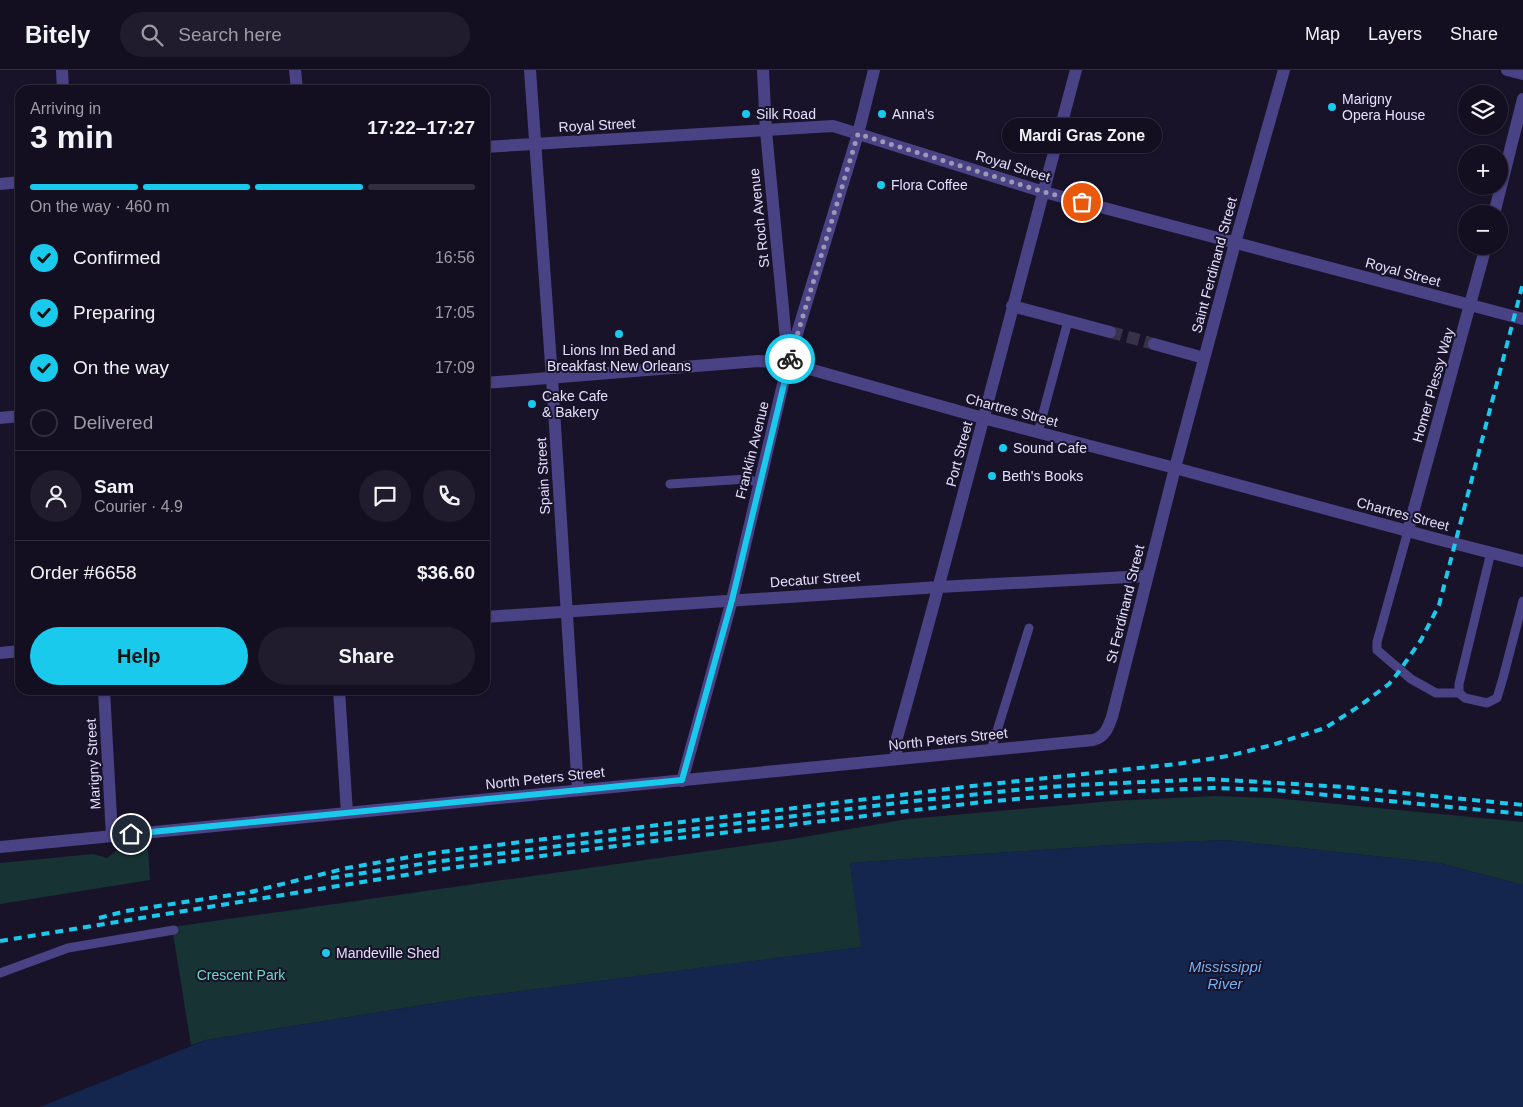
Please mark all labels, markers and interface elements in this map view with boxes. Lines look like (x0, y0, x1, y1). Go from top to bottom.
search box (120, 12, 470, 57)
text: Bitely (25, 21, 90, 48)
icon: search (138, 21, 166, 49)
text: Search here (178, 24, 282, 45)
text: Map (1305, 24, 1340, 44)
text: Layers (1368, 24, 1422, 44)
text: Share (1450, 24, 1498, 44)
map controls (1458, 85, 1508, 255)
button: layers (1458, 85, 1508, 135)
place label: Marigny Opera House (1342, 91, 1425, 123)
text: Arriving in (30, 100, 101, 117)
marker: Marigny Opera House (1326, 101, 1338, 113)
place label: Silk Road (756, 106, 816, 122)
place label: Anna's (892, 106, 934, 122)
marker: Silk Road (740, 108, 752, 120)
marker: Anna's (876, 108, 888, 120)
street label: Royal Street (558, 115, 636, 135)
text: 17:22–17:27 (367, 117, 475, 138)
callout: Mardi Gras Zone (1002, 117, 1162, 152)
text: 3 min (30, 119, 114, 155)
text: Mardi Gras Zone (1019, 127, 1145, 144)
button: + (1458, 145, 1508, 195)
street label: Royal Street (974, 147, 1052, 185)
street label: St Roch Avenue (746, 167, 772, 269)
place label: Flora Coffee (891, 177, 968, 193)
marker: Flora Coffee (875, 179, 887, 191)
pin (1061, 181, 1103, 223)
icon: bag (1068, 188, 1096, 216)
street label: Saint Ferdinand Street (1188, 195, 1240, 335)
text: On the way · 460 m (30, 198, 170, 215)
button: − (1458, 205, 1508, 255)
icon: check (30, 244, 58, 272)
text: Confirmed (73, 247, 161, 268)
text: 16:56 (435, 249, 475, 266)
street label: Royal Street (1364, 254, 1442, 290)
icon: check (30, 299, 58, 327)
text: Preparing (73, 302, 155, 323)
text: 17:05 (435, 304, 475, 321)
street label: Homer Plessy Way (1409, 326, 1457, 444)
marker: Lions Inn Bed and Breakfast New Orleans (613, 328, 625, 340)
courier (765, 334, 815, 384)
place label: Lions Inn Bed and Breakfast New Orleans (547, 342, 691, 374)
icon: bike (776, 345, 804, 373)
icon: check (30, 354, 58, 382)
text: On the way (73, 357, 169, 378)
text: 17:09 (435, 359, 475, 376)
place label: Cake Cafe & Bakery (542, 388, 608, 420)
street label: Chartres Street (964, 390, 1060, 430)
marker: Cake Cafe & Bakery (526, 398, 538, 410)
street label: Franklin Avenue (732, 399, 772, 501)
text: Delivered (73, 412, 153, 433)
street label: Port Street (943, 420, 975, 488)
street label: Spain Street (533, 437, 553, 515)
place label: Sound Cafe (1013, 440, 1087, 456)
marker: Sound Cafe (997, 442, 1009, 454)
place label: Beth's Books (1002, 468, 1083, 484)
button: person (30, 470, 82, 522)
button: chat (359, 470, 411, 522)
button: phone (423, 470, 475, 522)
marker: Beth's Books (986, 470, 998, 482)
text: Sam (94, 476, 134, 497)
street label: Chartres Street (1355, 494, 1451, 534)
text: Courier · 4.9 (94, 498, 183, 515)
street label: St Ferdinand Street (1103, 543, 1147, 665)
text: Order #6658 (30, 562, 137, 583)
text: $36.60 (417, 562, 475, 583)
street label: Decatur Street (769, 568, 861, 590)
button: Help (30, 627, 248, 685)
button: Share (258, 627, 475, 685)
street label: Marigny Street (83, 718, 103, 810)
street label: North Peters Street (888, 725, 1009, 753)
street label: North Peters Street (485, 764, 606, 792)
pin (110, 813, 152, 855)
icon: home (117, 820, 145, 848)
place label: Mandeville Shed (336, 945, 440, 961)
marker: Mandeville Shed (320, 947, 332, 959)
water label: Mississippi River (1189, 958, 1262, 992)
park label: Crescent Park (197, 967, 286, 983)

